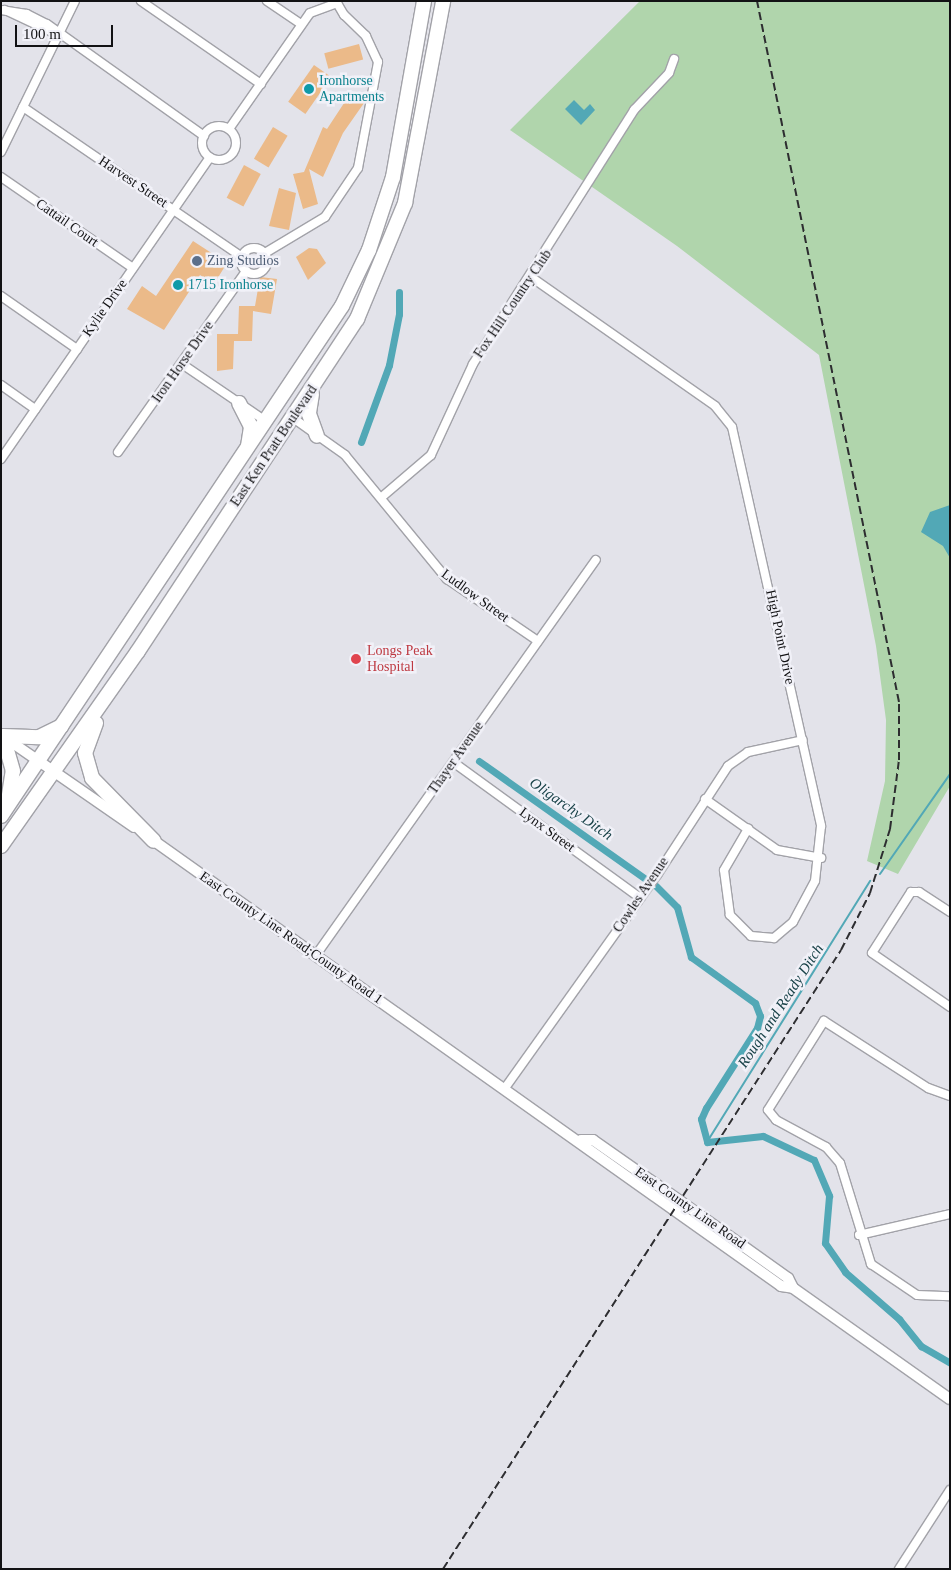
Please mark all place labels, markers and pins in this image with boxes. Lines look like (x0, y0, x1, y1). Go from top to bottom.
place label: Ironhorse Apartments (319, 73, 384, 105)
marker: Ironhorse Apartments (303, 83, 315, 95)
place label: Zing Studios (207, 253, 279, 269)
marker: Zing Studios (191, 255, 203, 267)
place label: 1715 Ironhorse (188, 277, 273, 293)
marker: 1715 Ironhorse (172, 279, 184, 291)
place label: Longs Peak Hospital (367, 643, 433, 676)
marker: Longs Peak Hospital (349, 652, 363, 666)

